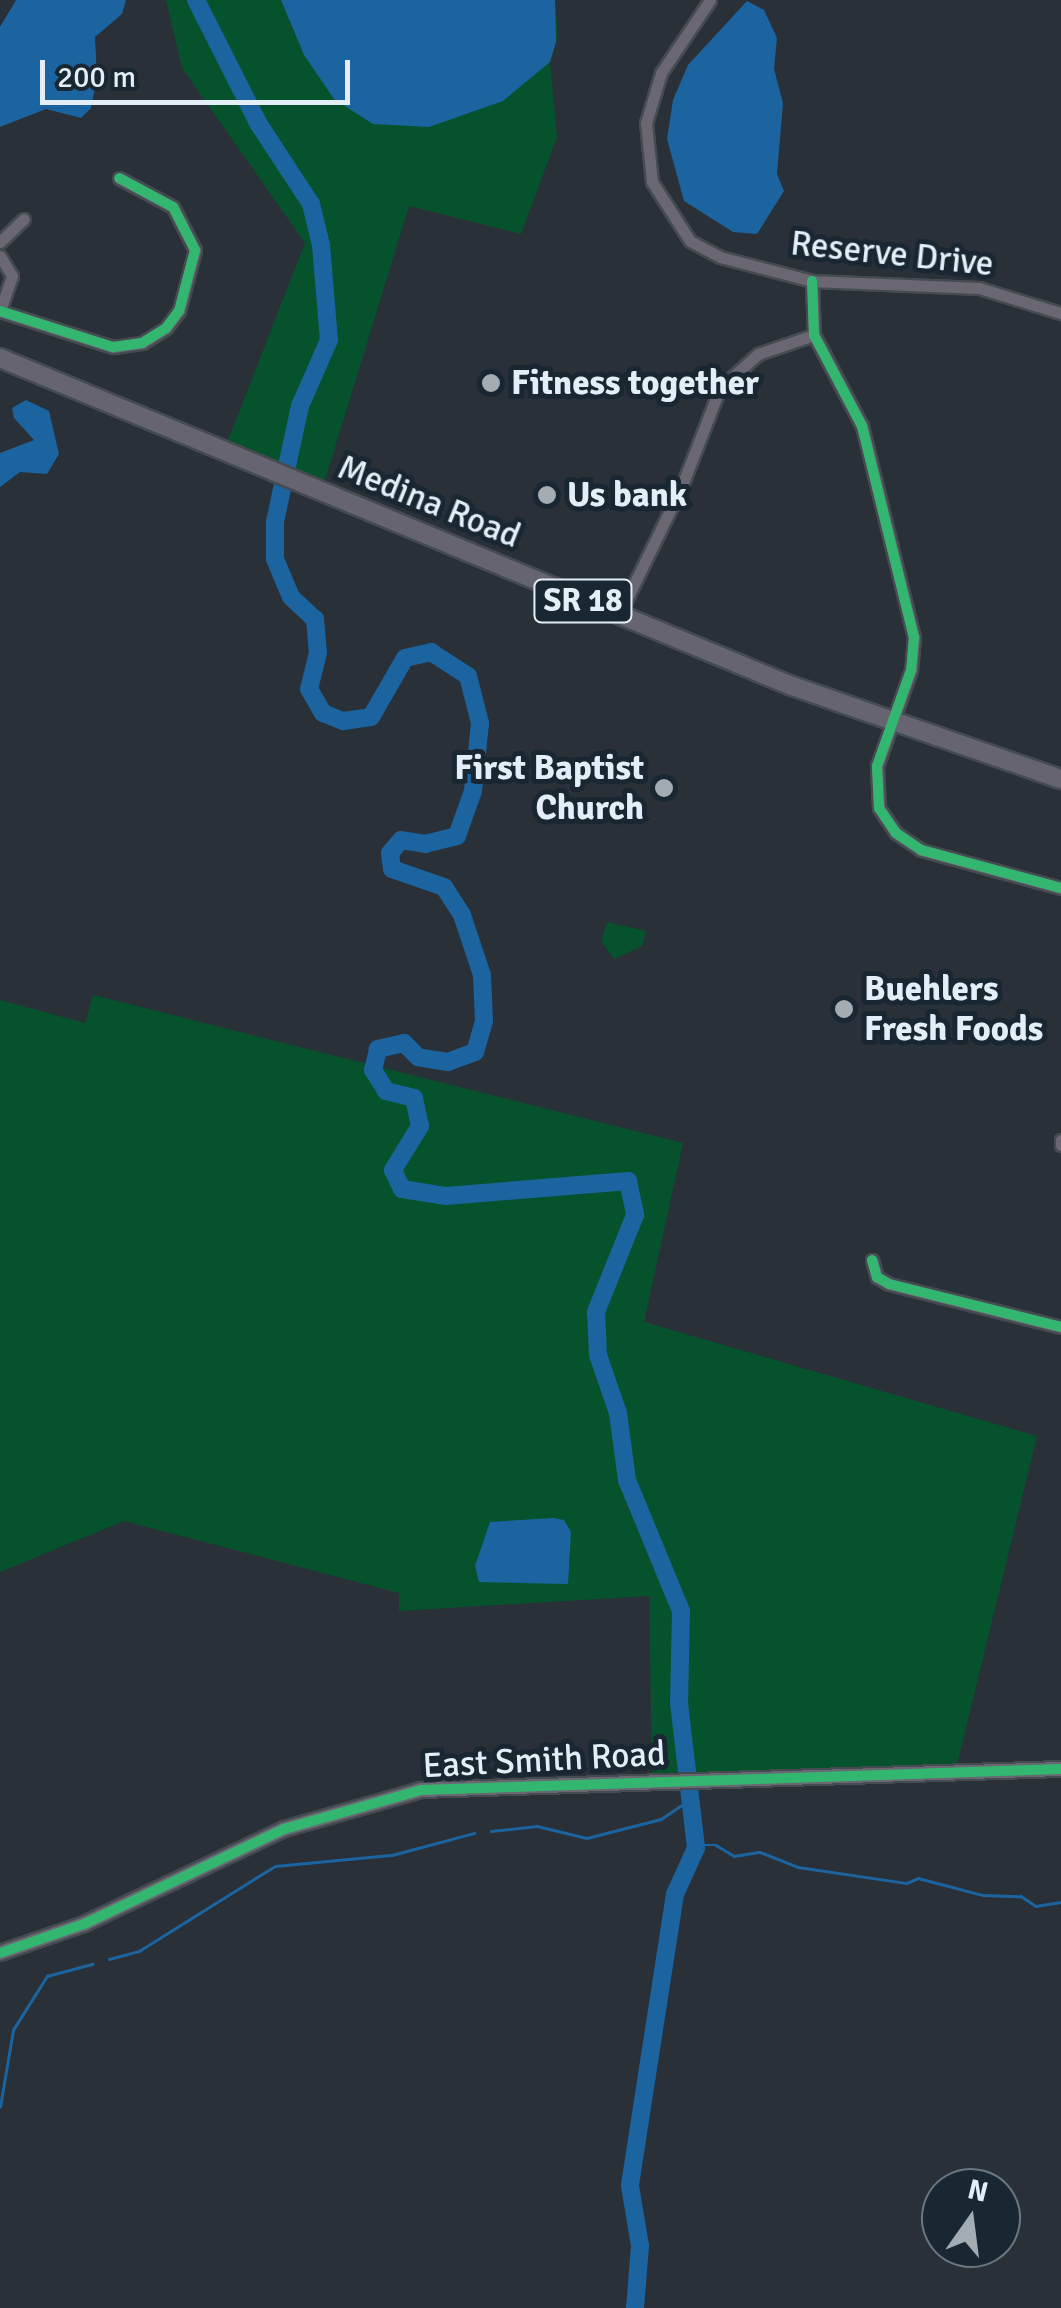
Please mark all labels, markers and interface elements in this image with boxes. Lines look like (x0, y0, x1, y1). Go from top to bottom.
scale bar (45, 40, 355, 102)
text: 200 m (57, 59, 136, 96)
street label: Reserve Drive (788, 222, 996, 286)
place label: Fitness together (511, 362, 759, 404)
marker: Fitness together (480, 372, 502, 394)
street label: Medina Road (332, 446, 526, 558)
place label: Us bank (567, 474, 687, 516)
marker: Us bank (536, 484, 558, 506)
road number: SR 18 (533, 574, 633, 628)
place label: First Baptist Church (454, 747, 644, 829)
marker: First Baptist Church (653, 777, 675, 799)
place label: Buehlers Fresh Foods (864, 968, 1043, 1050)
marker: Buehlers Fresh Foods (833, 998, 855, 1020)
street label: East Smith Road (422, 1733, 666, 1787)
north arrow (921, 2168, 1021, 2268)
text: N (964, 2172, 991, 2210)

